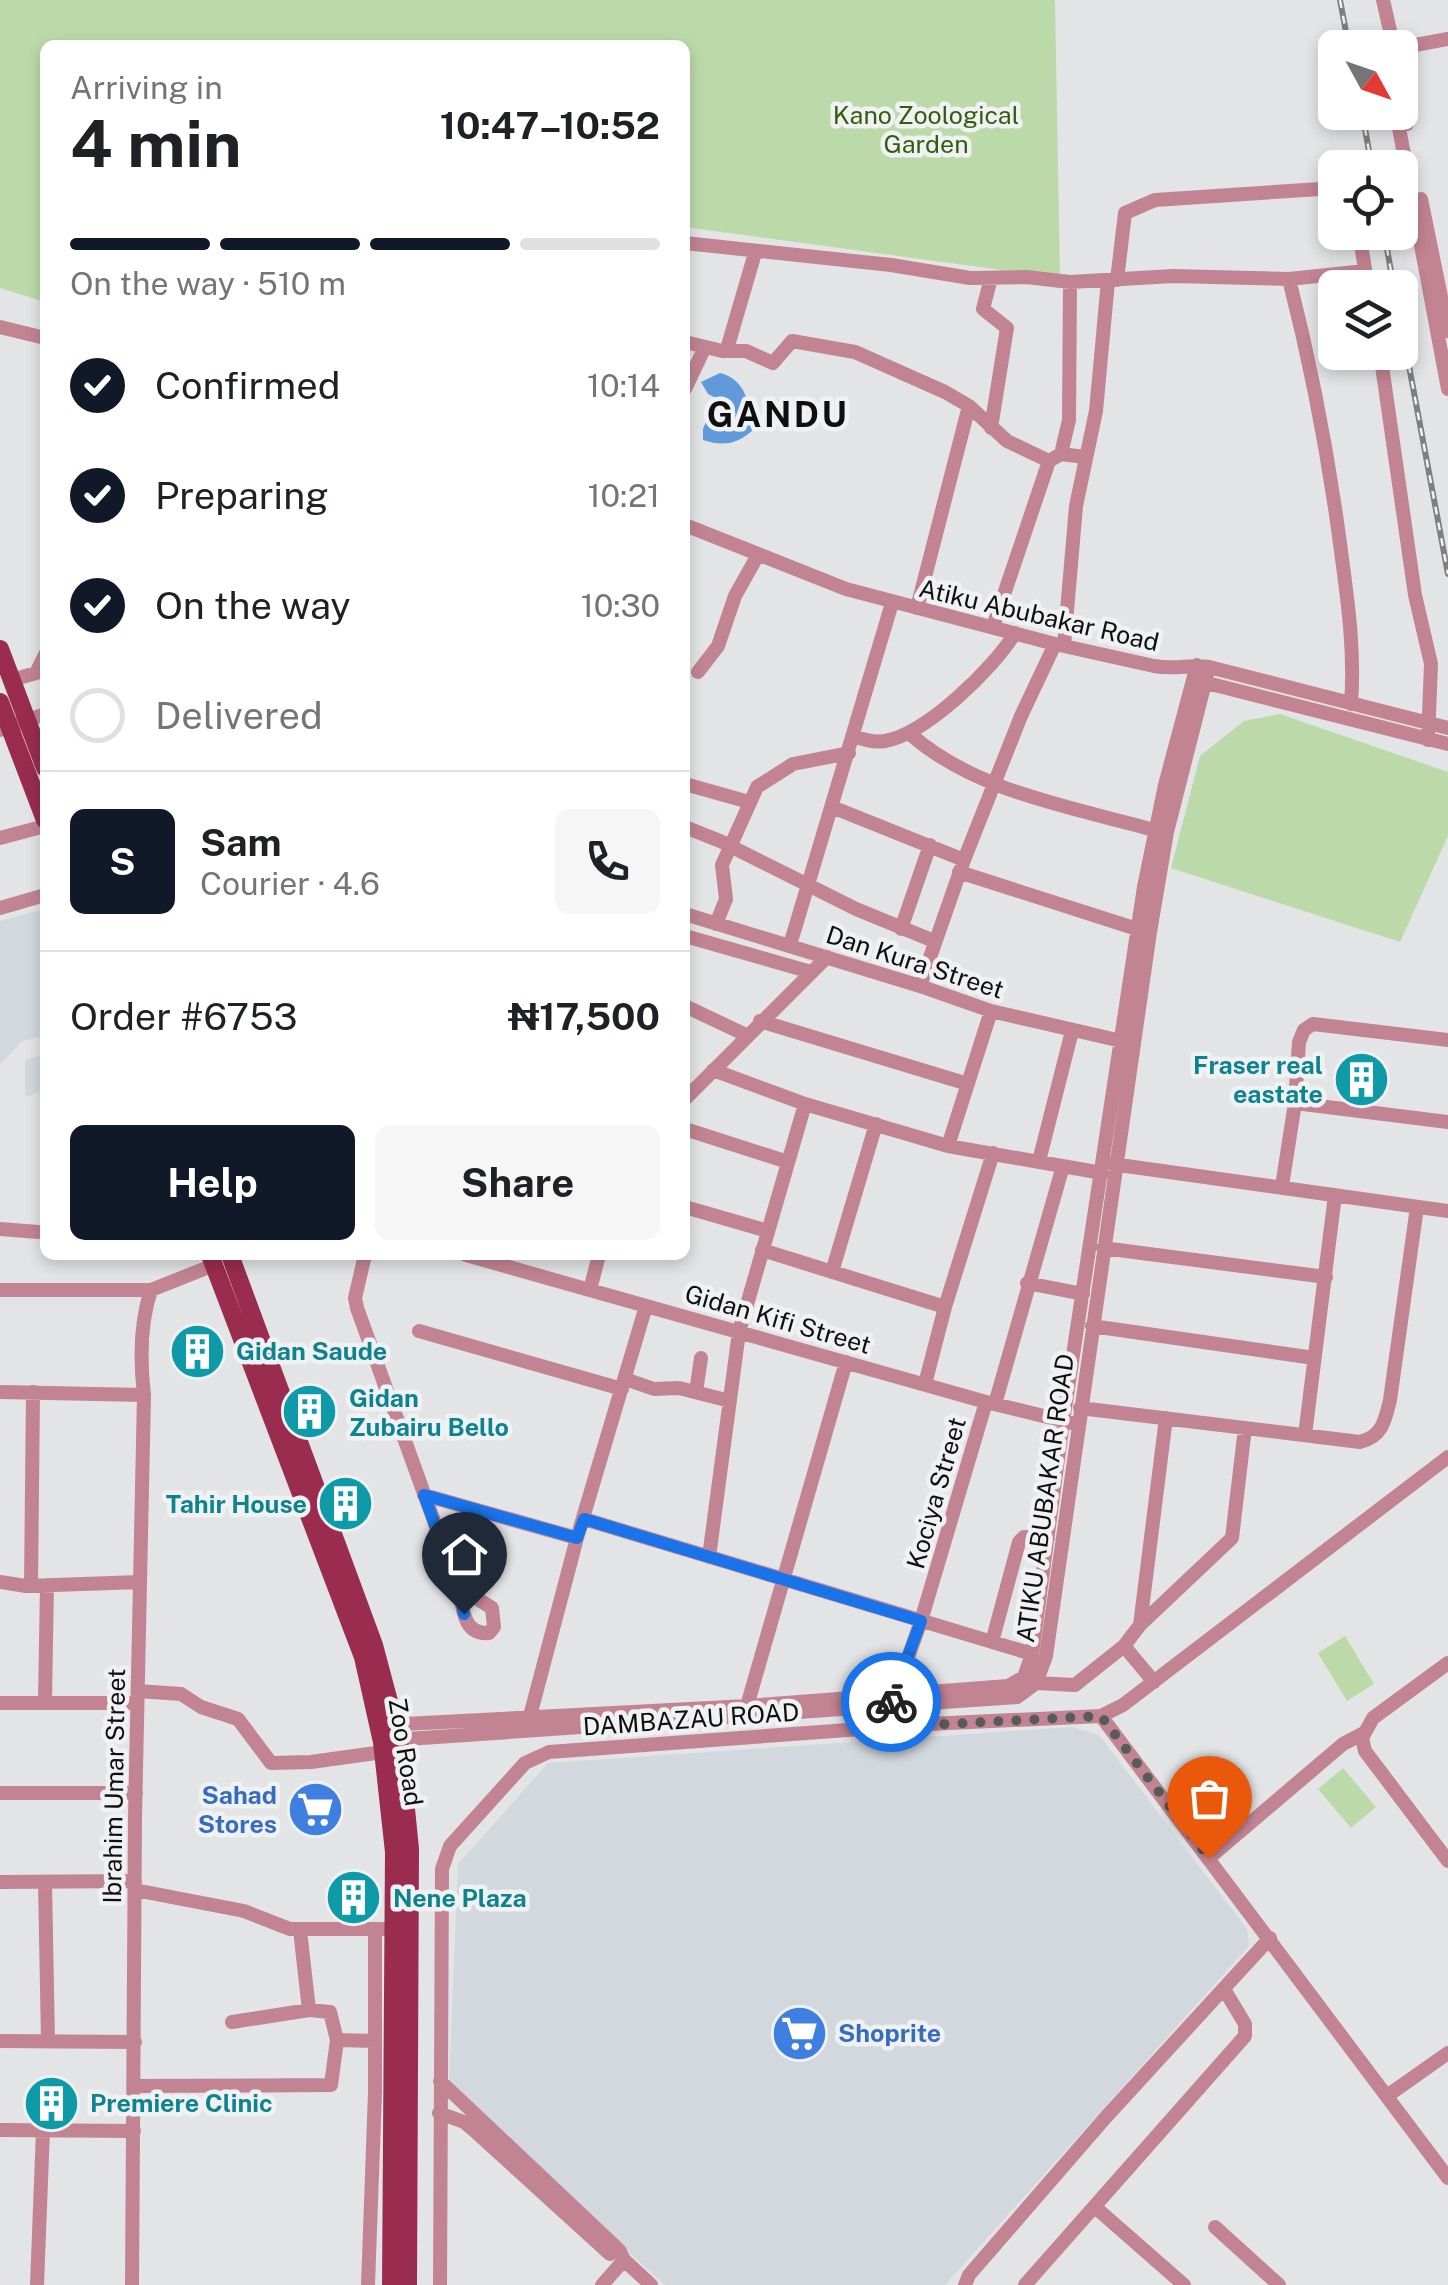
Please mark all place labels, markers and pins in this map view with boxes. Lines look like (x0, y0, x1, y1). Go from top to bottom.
building icon: Fraser real eastate (1332, 1049, 1392, 1109)
place label: Fraser real eastate (1193, 1050, 1323, 1109)
building icon: Gidan Saude (167, 1321, 227, 1381)
place label: Gidan Saude (236, 1336, 387, 1366)
building icon: Gidan Zubairu Bello (280, 1382, 340, 1442)
place label: Gidan Zubairu Bello (349, 1383, 509, 1442)
building icon: Tahir House (316, 1474, 376, 1534)
place label: Tahir House (166, 1489, 307, 1519)
pin (422, 1512, 507, 1615)
pin (1167, 1756, 1252, 1859)
supermarket icon: Sahad Stores (286, 1779, 346, 1839)
place label: Sahad Stores (198, 1780, 277, 1839)
building icon: Nene Plaza (324, 1868, 384, 1928)
place label: Nene Plaza (393, 1883, 527, 1913)
supermarket icon: Shoprite (769, 2003, 829, 2063)
place label: Shoprite (838, 2018, 941, 2048)
building icon: Premiere Clinic (21, 2073, 81, 2133)
place label: Premiere Clinic (90, 2088, 273, 2118)

